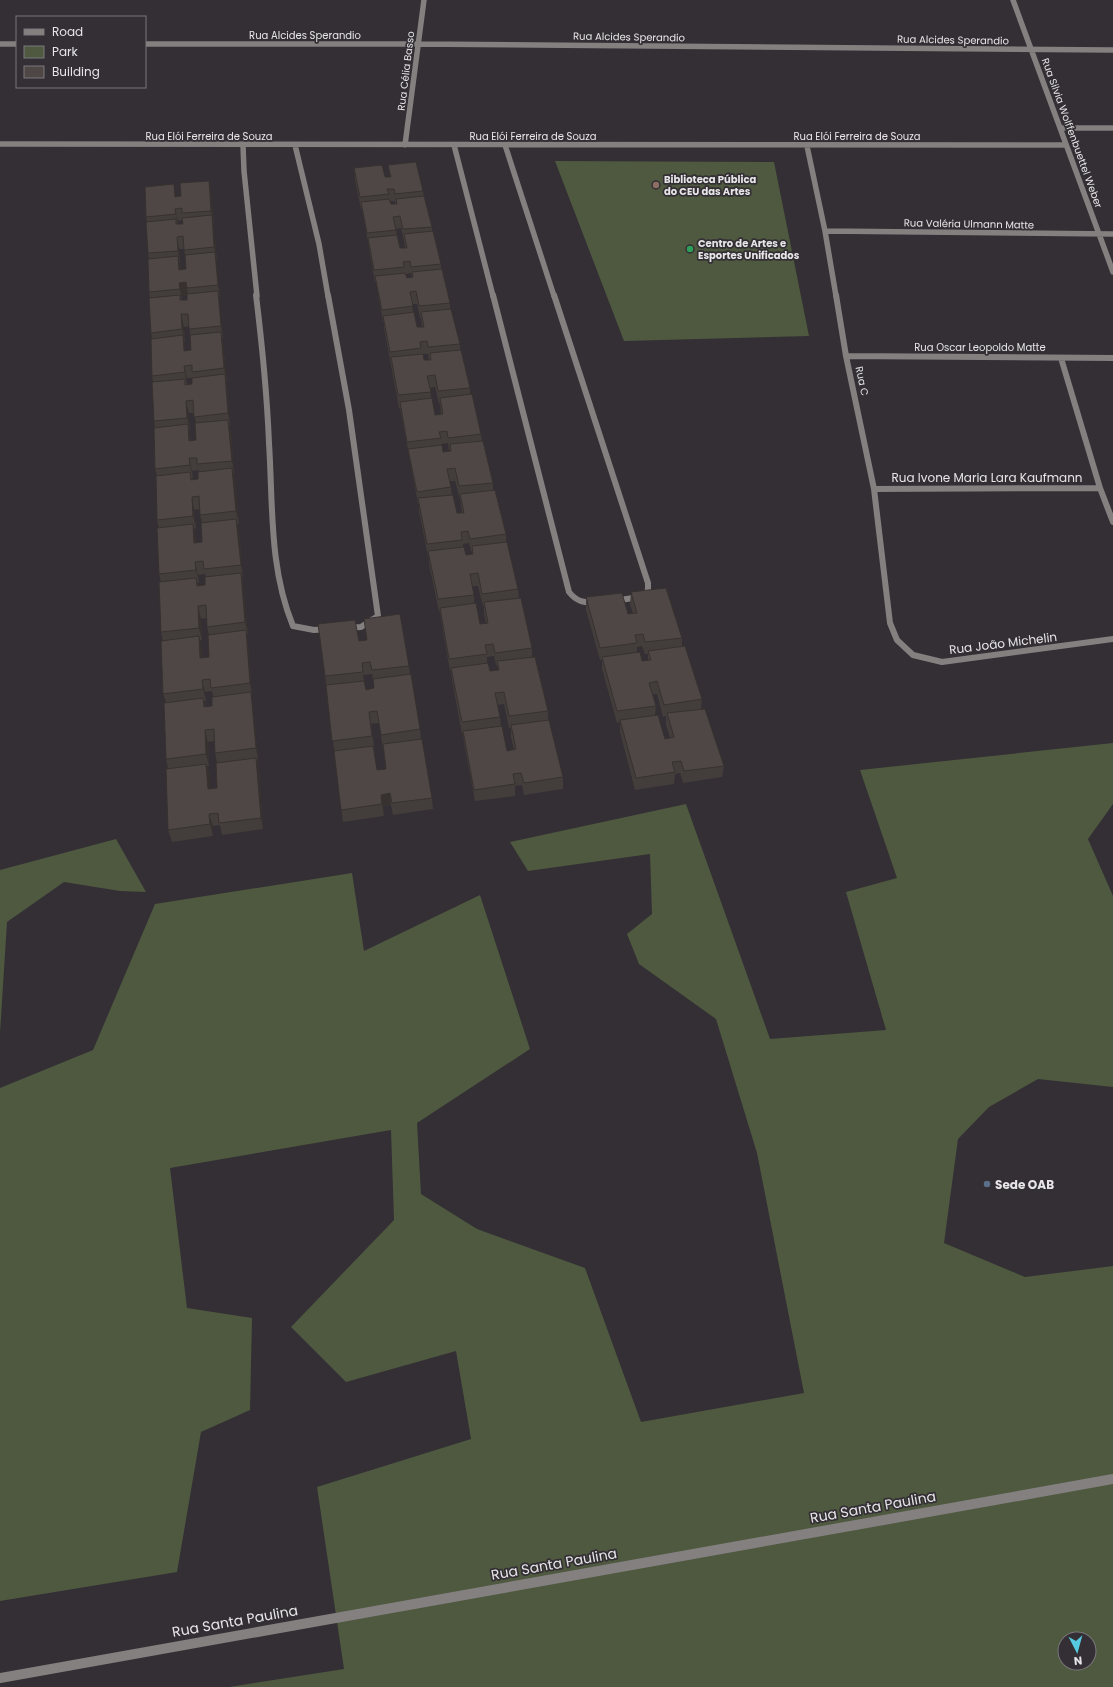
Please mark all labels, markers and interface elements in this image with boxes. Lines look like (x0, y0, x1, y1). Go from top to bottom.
legend (16, 16, 146, 88)
text: Road (52, 23, 83, 40)
street label: Rua Alcides Sperandio (249, 28, 361, 43)
street label: Rua Alcides Sperandio (573, 29, 685, 45)
street label: Rua Célia Basso (394, 30, 418, 112)
street label: Rua Alcides Sperandio (897, 32, 1009, 48)
text: Park (52, 43, 79, 60)
street label: Rua Silvia Wolffenbuettel Weber (1038, 56, 1106, 210)
text: Building (52, 63, 100, 80)
street label: Rua Elói Ferreira de Souza (145, 129, 273, 144)
street label: Rua Elói Ferreira de Souza (469, 129, 597, 144)
street label: Rua Elói Ferreira de Souza (793, 129, 921, 144)
place label: Biblioteca Pública do CEU das Artes (664, 172, 756, 199)
marker: Biblioteca Pública do CEU das Artes (651, 180, 661, 190)
street label: Rua Valéria Ulmann Matte (904, 215, 1034, 233)
place label: Centro de Artes e Esportes Unificados (698, 236, 800, 263)
marker: Centro de Artes e Esportes Unificados (685, 244, 695, 254)
street label: Rua Oscar Leopoldo Matte (914, 340, 1046, 355)
street label: Rua C (852, 365, 872, 397)
street label: Rua Ivone Maria Lara Kaufmann (891, 469, 1083, 486)
street label: Rua João Michelin (948, 628, 1058, 658)
place label: Sede OAB (995, 1176, 1054, 1193)
marker: Sede OAB (982, 1179, 992, 1189)
street label: Rua Santa Paulina (808, 1486, 938, 1528)
street label: Rua Santa Paulina (489, 1543, 619, 1585)
street label: Rua Santa Paulina (170, 1600, 300, 1642)
north arrow (1057, 1631, 1097, 1671)
text: N (1073, 1653, 1083, 1669)

